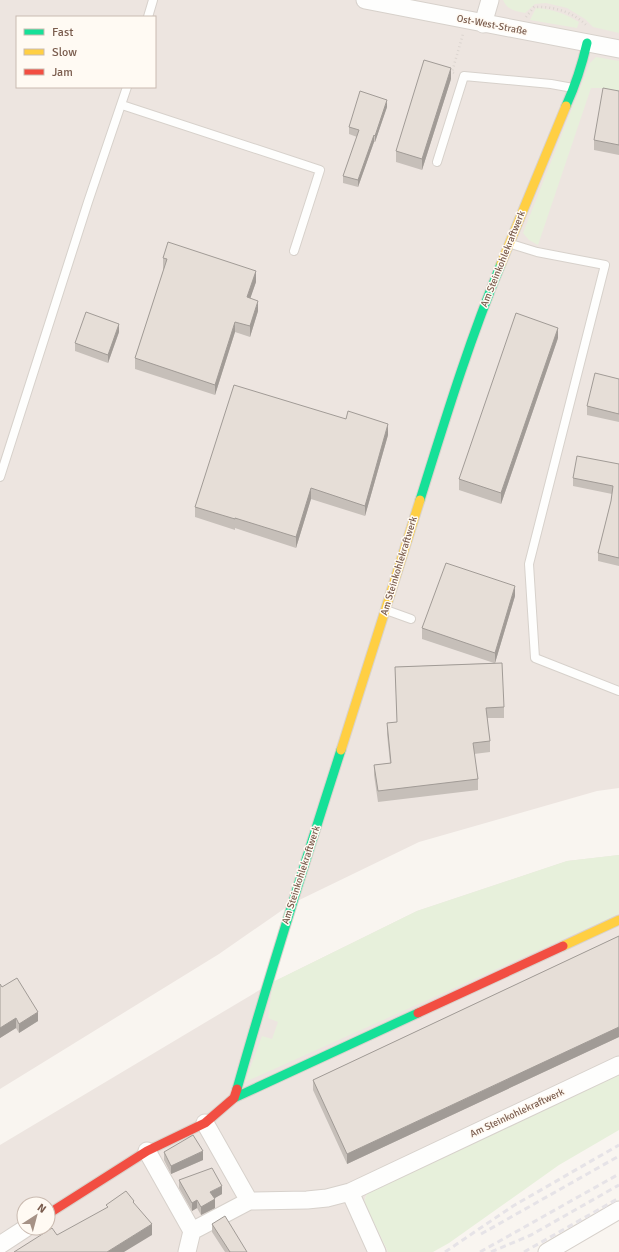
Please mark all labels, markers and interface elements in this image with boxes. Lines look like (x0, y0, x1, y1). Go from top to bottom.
street label: Ost-West-Straße (456, 12, 528, 38)
legend (16, 16, 156, 88)
text: Fast (52, 25, 73, 40)
text: Slow (52, 45, 77, 60)
text: Jam (52, 65, 73, 80)
street label: Am Steinkohlekraftwerk (478, 209, 528, 309)
street label: Am Steinkohlekraftwerk (378, 515, 420, 617)
street label: Am Steinkohlekraftwerk (279, 824, 323, 926)
street label: Am Steinkohlekraftwerk (468, 1086, 566, 1140)
north arrow (16, 1196, 56, 1236)
text: N (35, 1201, 49, 1216)

